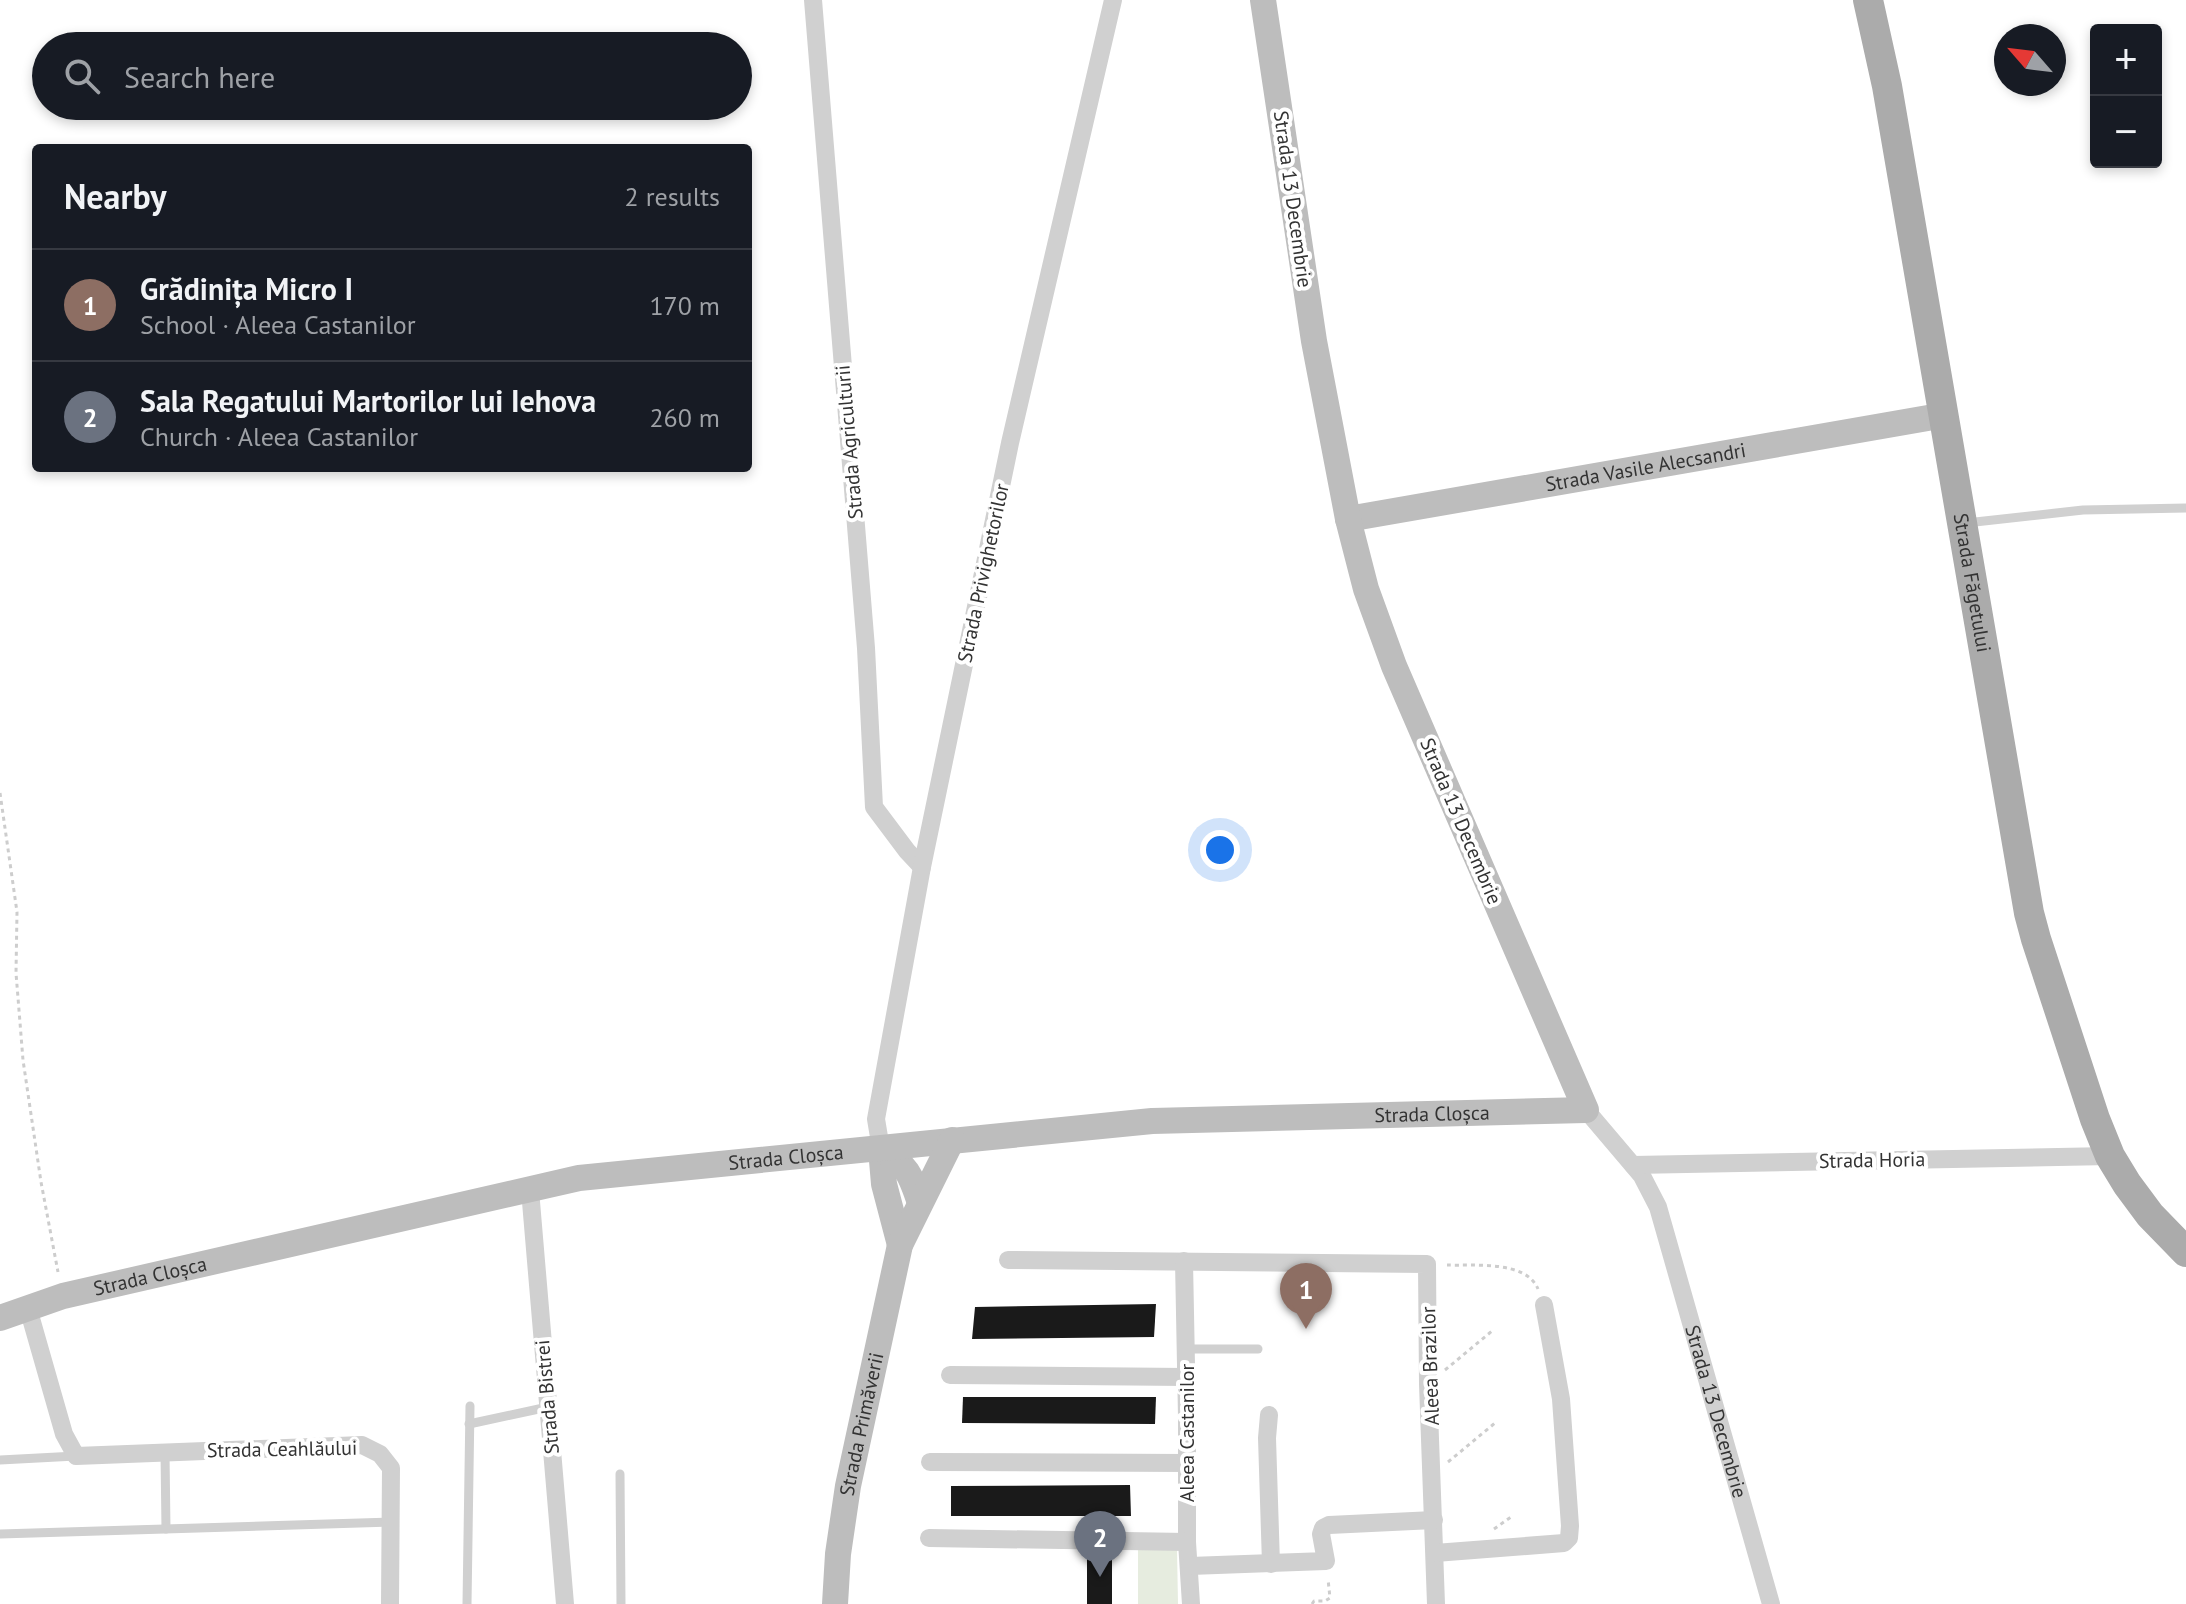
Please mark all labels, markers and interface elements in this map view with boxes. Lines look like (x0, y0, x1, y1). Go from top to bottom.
north arrow (1994, 24, 2066, 96)
map controls (2090, 24, 2162, 168)
button: + (2090, 24, 2162, 96)
search box (32, 32, 752, 120)
icon: search (60, 54, 104, 98)
text: Search here (124, 57, 275, 96)
button: − (2090, 96, 2162, 168)
street label: Strada 13 Decembrie (1268, 109, 1318, 289)
text: Nearby (64, 174, 166, 218)
text: 2 results (625, 180, 720, 213)
text: Grădinița Micro I (140, 269, 353, 308)
text: 1 (83, 289, 97, 322)
text: 170 m (649, 289, 720, 322)
text: School · Aleea Castanilor (140, 308, 416, 341)
street label: Strada Agriculturii (829, 364, 869, 520)
text: Sala Regatului Martorilor lui Iehova (140, 381, 596, 420)
text: 2 (83, 401, 97, 434)
text: 260 m (649, 401, 720, 434)
text: Church · Aleea Castanilor (140, 420, 418, 453)
street label: Strada Vasile Alecsandri (1543, 437, 1748, 497)
street label: Strada Privighetorilor (951, 481, 1015, 665)
street label: Strada Făgetului (1948, 511, 1997, 654)
street label: Strada 13 Decembrie (1414, 734, 1508, 908)
your location (1200, 830, 1240, 870)
street label: Strada Cloșca (1374, 1099, 1490, 1128)
street label: Strada Cloșca (727, 1139, 845, 1176)
street label: Strada Horia (1819, 1146, 1925, 1174)
street label: Strada Cloșca (91, 1251, 209, 1302)
pin: 1 (1280, 1263, 1332, 1329)
street label: Aleea Brazilor (1415, 1306, 1445, 1426)
street label: Strada 13 Decembrie (1679, 1322, 1753, 1501)
street label: Strada Bistrei (529, 1339, 565, 1455)
street label: Strada Primăverii (834, 1350, 889, 1498)
street label: Aleea Castanilor (1174, 1363, 1200, 1502)
street label: Strada Ceahlăului (207, 1435, 357, 1463)
pin: 2 (1074, 1511, 1126, 1577)

